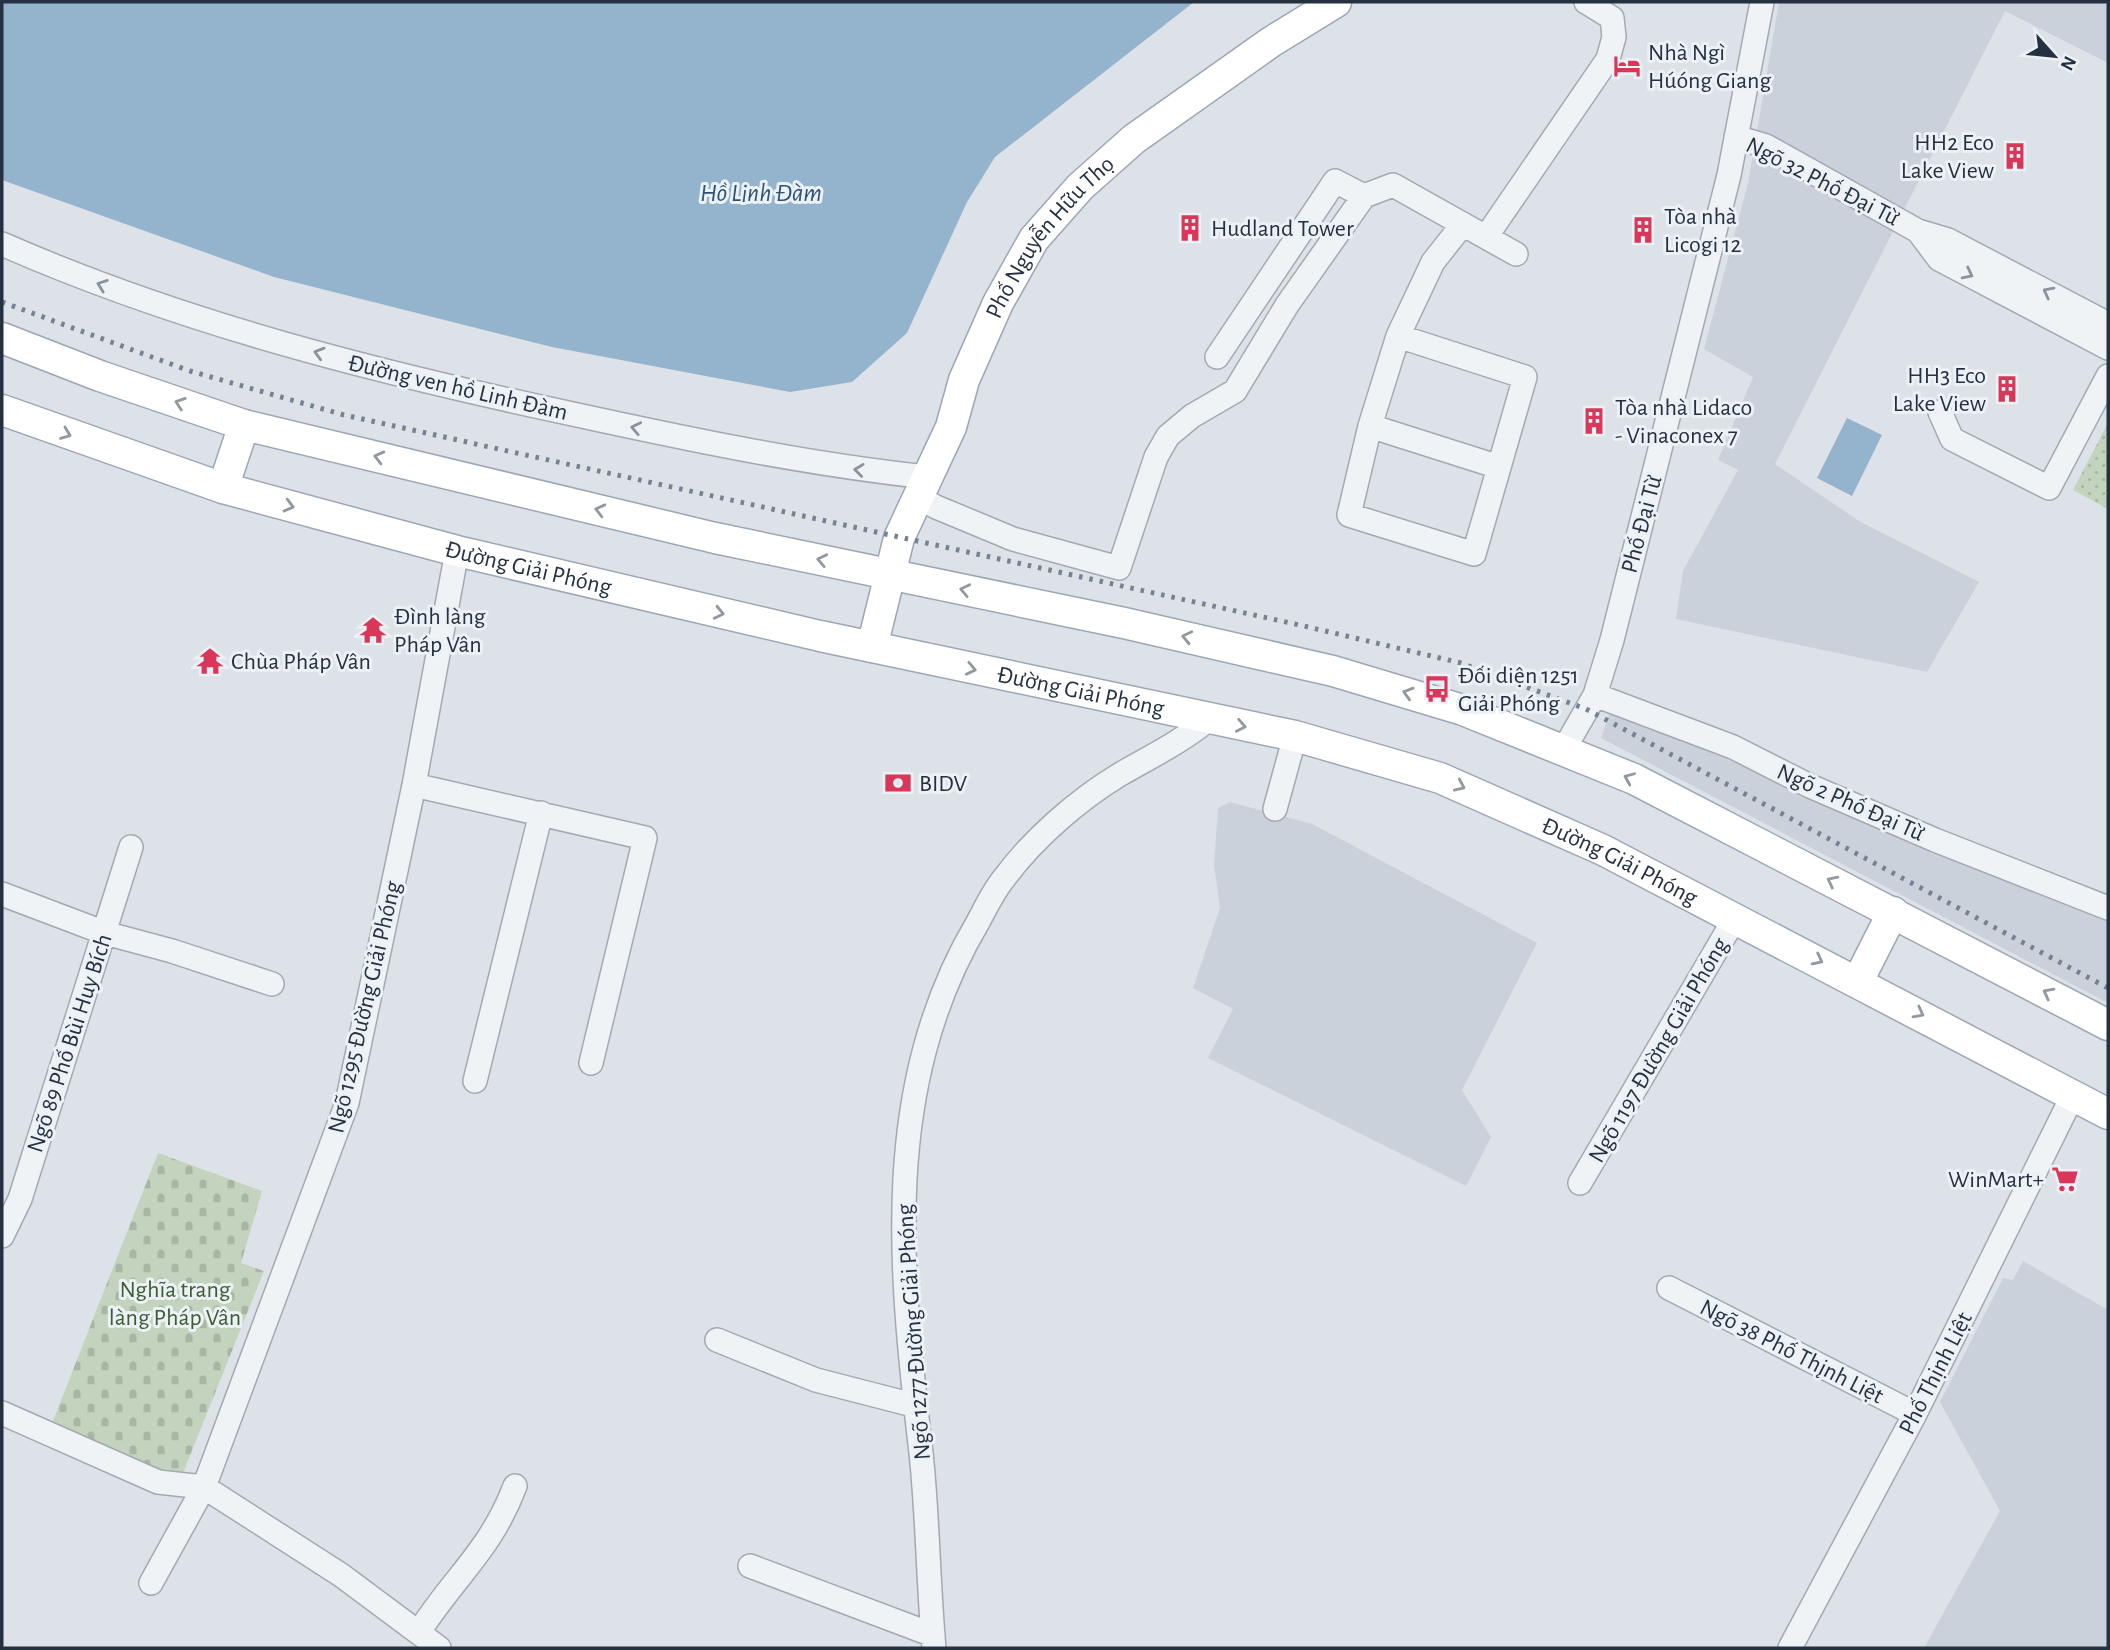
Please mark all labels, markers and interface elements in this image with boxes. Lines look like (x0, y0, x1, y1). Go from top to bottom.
north arrow (2019, 21, 2089, 91)
place label: Nhà Ngì Húóng Giang (1648, 41, 1771, 93)
hotel icon: Nhà Ngì Húóng Giang (1612, 51, 1642, 81)
text: N (2056, 53, 2079, 73)
place label: HH2 Eco Lake View (1901, 131, 1994, 183)
street label: Ngõ 32 Phố Đại Từ (1742, 133, 1903, 231)
building icon: HH2 Eco Lake View (2000, 141, 2030, 171)
street label: Phố Nguyễn Hữu Thọ (982, 152, 1119, 322)
water label: Hồ Linh Đàm (700, 180, 822, 206)
place label: Tòa nhà Licogi 12 (1664, 205, 1742, 257)
building icon: Hudland Tower (1175, 213, 1205, 243)
building icon: Tòa nhà Licogi 12 (1628, 215, 1658, 245)
place label: Hudland Tower (1211, 217, 1354, 241)
one-way arrow (1961, 266, 1973, 280)
one-way arrow (96, 279, 108, 293)
one-way arrow (2043, 287, 2055, 301)
one-way arrow (313, 346, 325, 361)
street label: Đường ven hồ Linh Đàm (346, 351, 570, 425)
place label: HH3 Eco Lake View (1893, 364, 1986, 416)
building icon: HH3 Eco Lake View (1992, 374, 2022, 404)
place label: Tòa nhà Lidaco - Vinaconex 7 (1615, 396, 1752, 448)
one-way arrow (174, 397, 186, 411)
building icon: Tòa nhà Lidaco - Vinaconex 7 (1579, 406, 1609, 436)
one-way arrow (630, 421, 642, 436)
one-way arrow (59, 425, 71, 439)
one-way arrow (373, 451, 385, 465)
one-way arrow (853, 462, 865, 477)
street label: Phố Đại Từ (1617, 473, 1667, 576)
one-way arrow (283, 498, 295, 512)
one-way arrow (594, 504, 606, 518)
street label: Đường Giải Phóng (442, 537, 614, 600)
one-way arrow (816, 554, 828, 569)
one-way arrow (959, 583, 971, 598)
place label: Đình làng Pháp Vân (394, 605, 486, 657)
one-way arrow (713, 605, 725, 619)
temple icon: Đình làng Pháp Vân (358, 615, 388, 645)
one-way arrow (1181, 631, 1193, 645)
temple icon: Chùa Pháp Vân (195, 646, 225, 676)
place label: Chùa Pháp Vân (231, 650, 371, 674)
one-way arrow (965, 660, 977, 675)
street label: Đường Giải Phóng (995, 663, 1167, 721)
place label: Đối diện 1251 Giải Phóng (1458, 664, 1579, 716)
bus stop icon: Đối diện 1251 Giải Phóng (1422, 674, 1452, 704)
one-way arrow (1402, 687, 1414, 702)
one-way arrow (1235, 717, 1247, 732)
street label: Ngõ 2 Phố Đại Từ (1773, 760, 1928, 846)
bank icon: BIDV (883, 768, 913, 798)
place label: BIDV (919, 772, 967, 796)
one-way arrow (1624, 772, 1636, 786)
one-way arrow (1453, 778, 1465, 792)
street label: Đường Giải Phóng (1538, 814, 1702, 910)
one-way arrow (1827, 875, 1839, 889)
street label: Ngõ 1295 Đường Giải Phóng (324, 879, 406, 1136)
street label: Ngõ 89 Phố Bùi Huy Bích (23, 931, 117, 1156)
street label: Ngõ 1197 Đường Giải Phóng (1585, 934, 1733, 1167)
one-way arrow (1811, 952, 1823, 965)
one-way arrow (2043, 988, 2055, 1002)
one-way arrow (1912, 1005, 1924, 1018)
supermarket icon: WinMart+ (2050, 1164, 2080, 1194)
place label: WinMart+ (1948, 1168, 2044, 1192)
street label: Ngõ 1277 Đường Giải Phóng (893, 1203, 935, 1461)
park label: Nghĩa trang làng Pháp Vân (109, 1278, 241, 1330)
street label: Ngõ 38 Phố Thįnh Liệt (1696, 1295, 1887, 1409)
street label: Phố Thịnh Liệt (1895, 1308, 1977, 1439)

